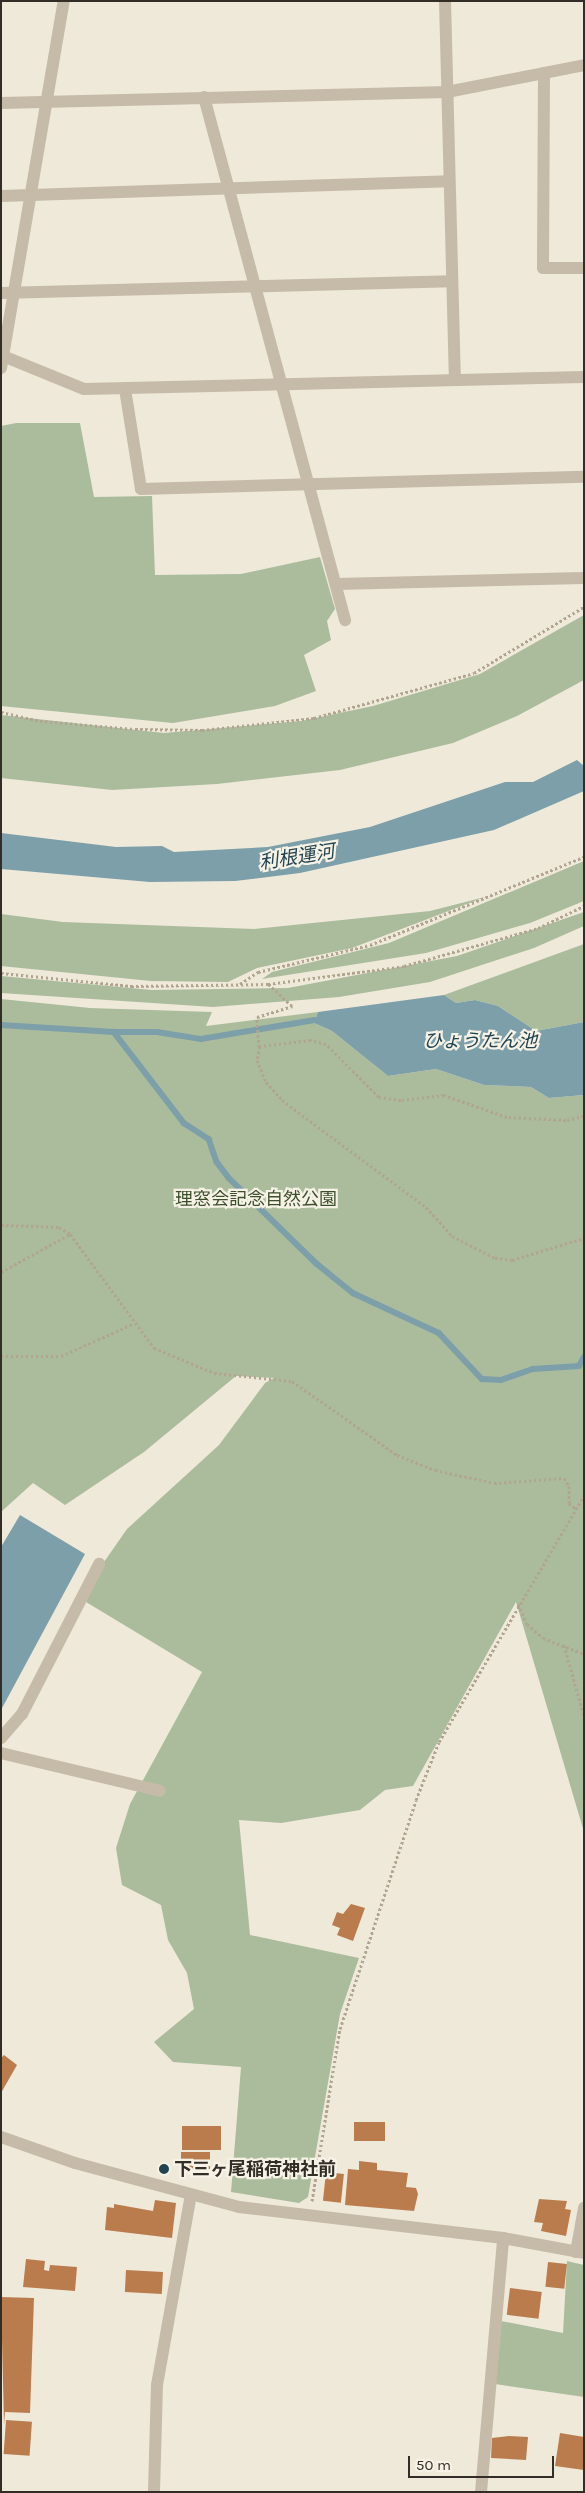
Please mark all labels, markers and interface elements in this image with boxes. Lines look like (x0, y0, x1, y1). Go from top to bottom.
water label: 利根運河 (258, 841, 336, 875)
water label: ひょうたん池 (423, 1031, 537, 1053)
park label: 理窓会記念自然公園 (175, 1188, 337, 1210)
place label: 下三ヶ尾稲荷神社前 (174, 2158, 336, 2180)
marker: 下三ヶ尾稲荷神社前 (158, 2163, 170, 2175)
scale bar (410, 2446, 556, 2478)
text: 50 m (416, 2456, 451, 2474)

